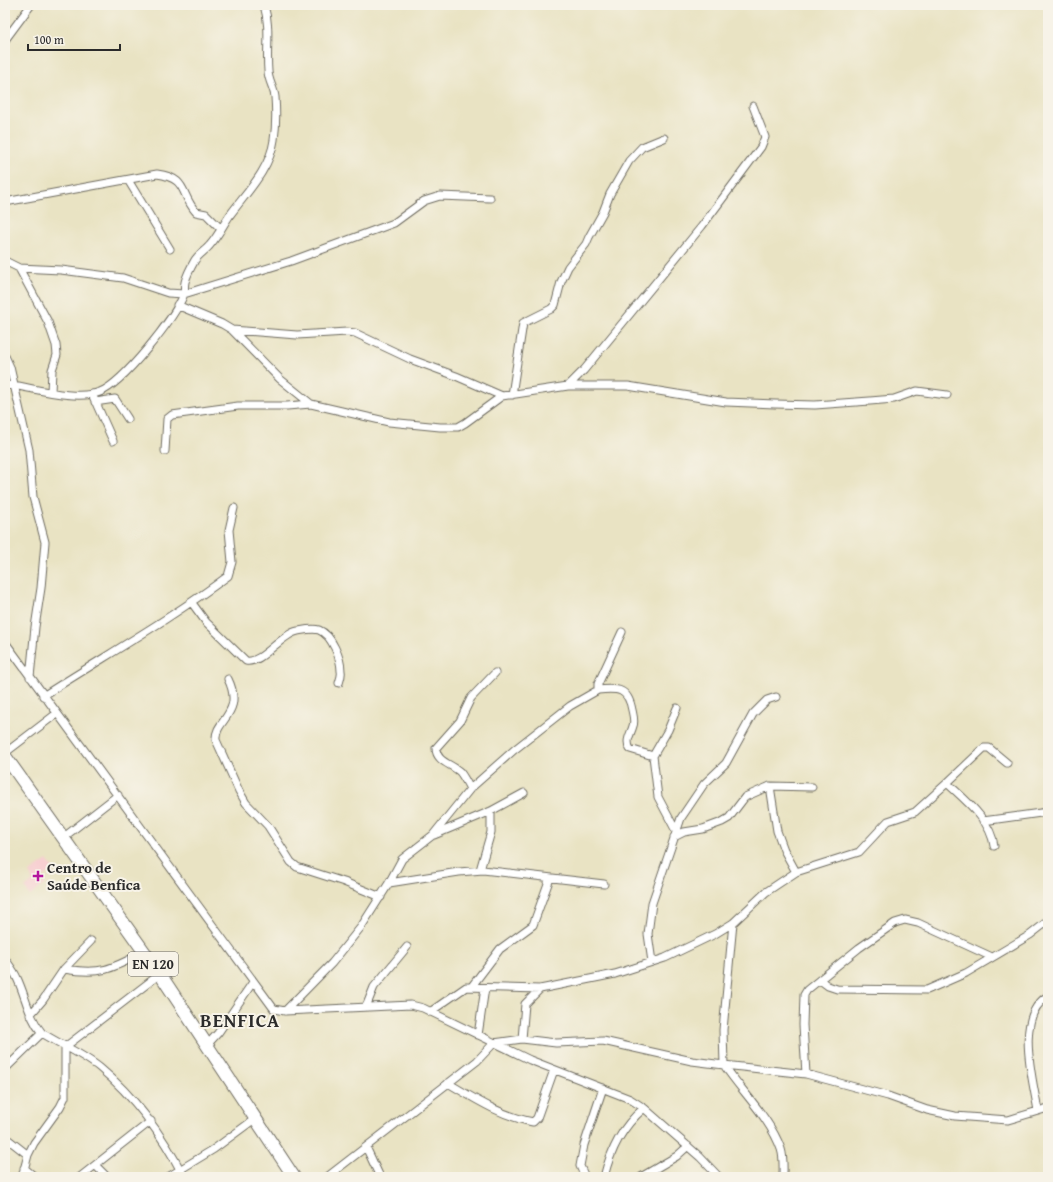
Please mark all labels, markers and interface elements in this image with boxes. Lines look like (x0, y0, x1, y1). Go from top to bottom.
scale bar (28, 26, 120, 52)
text: 100 m (34, 31, 64, 48)
place label: Centro de Saúde Benfica (47, 857, 141, 895)
marker: Centro de Saúde Benfica (32, 870, 44, 882)
road number: EN 120 (128, 952, 178, 976)
district label: BENFICA (200, 1006, 280, 1034)

